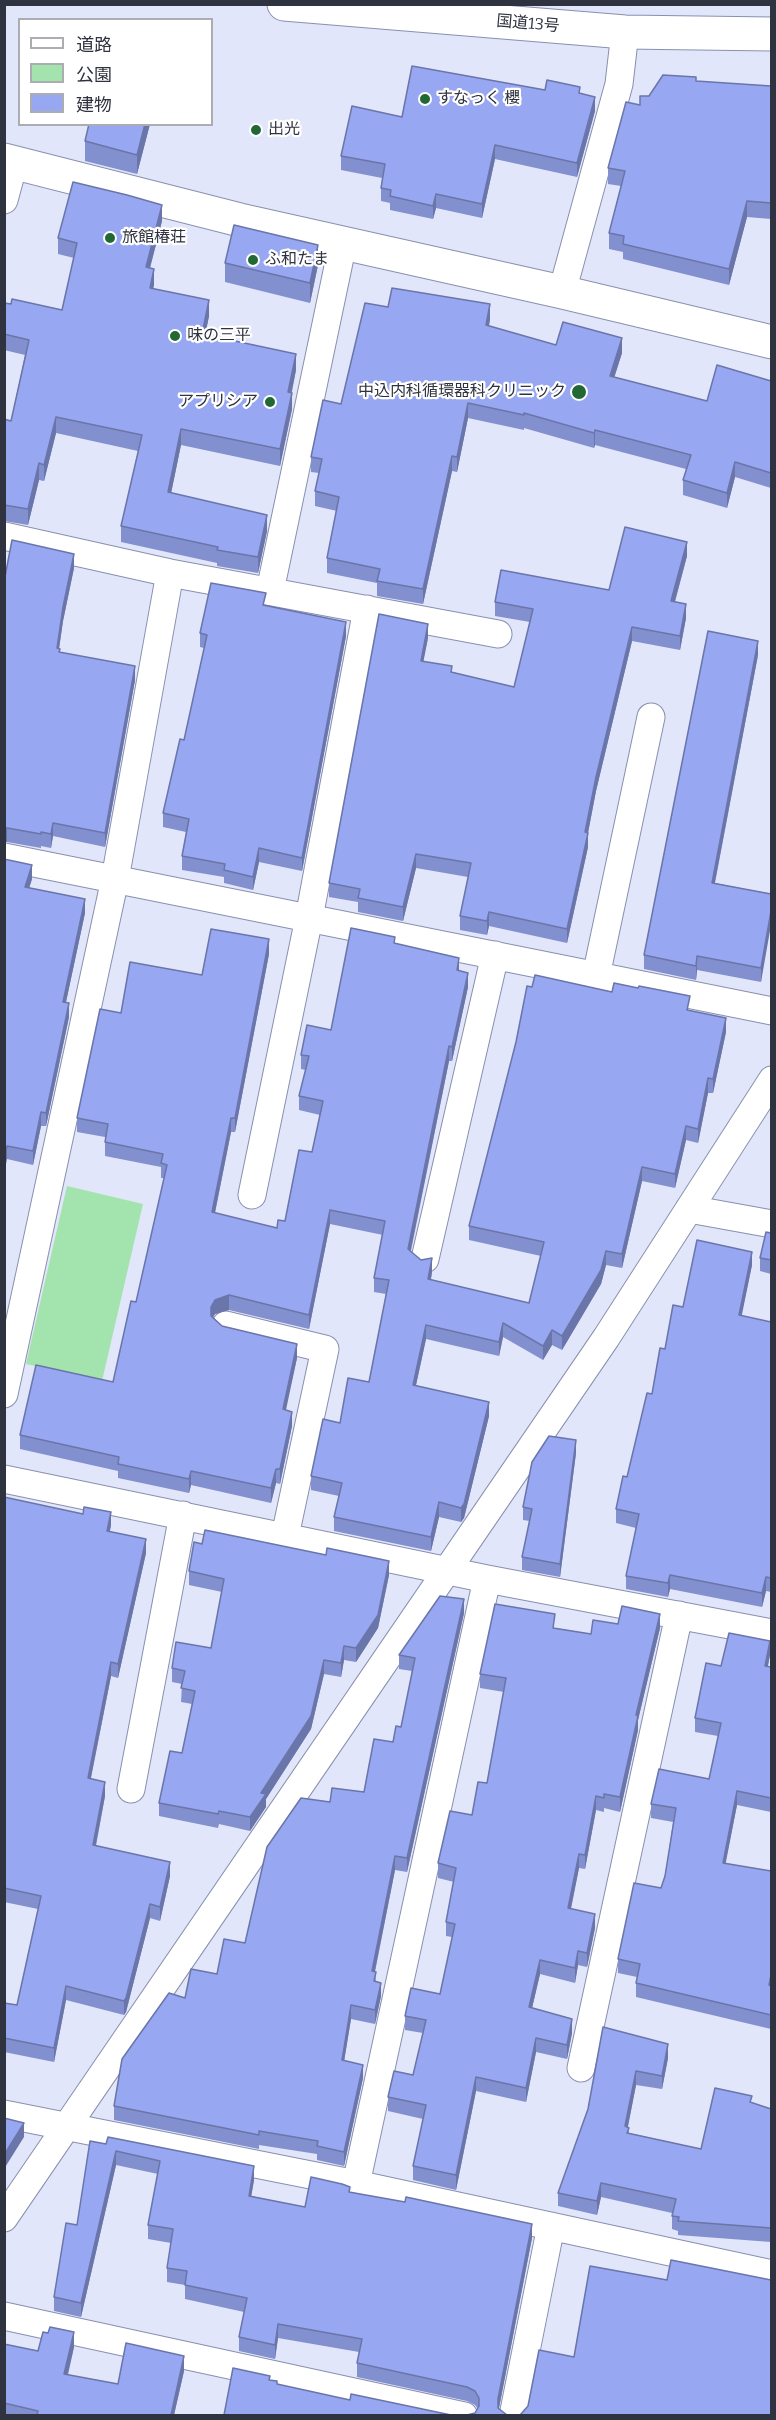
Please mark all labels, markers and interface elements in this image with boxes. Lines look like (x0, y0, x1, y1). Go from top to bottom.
street label: 国道13号 (495, 12, 561, 36)
legend (18, 18, 213, 126)
text: 道路 (76, 34, 112, 56)
text: 公園 (76, 64, 112, 86)
place label: すなっく 櫻 (437, 89, 520, 109)
marker: すなっく 櫻 (418, 92, 432, 106)
text: 建物 (76, 94, 112, 116)
place label: 出光 (268, 120, 300, 140)
marker: 出光 (249, 123, 263, 137)
place label: 旅館椿荘 (122, 228, 186, 248)
marker: 旅館椿荘 (103, 231, 117, 245)
place label: ふ和たま (265, 250, 329, 270)
marker: ふ和たま (246, 253, 260, 267)
place label: 味の三平 (187, 326, 251, 346)
marker: 味の三平 (168, 329, 182, 343)
place label: 中込内科循環器科クリニック (358, 382, 566, 402)
marker: 中込内科循環器科クリニック (570, 383, 588, 401)
place label: アプリシア (178, 392, 258, 412)
marker: アプリシア (263, 395, 277, 409)

